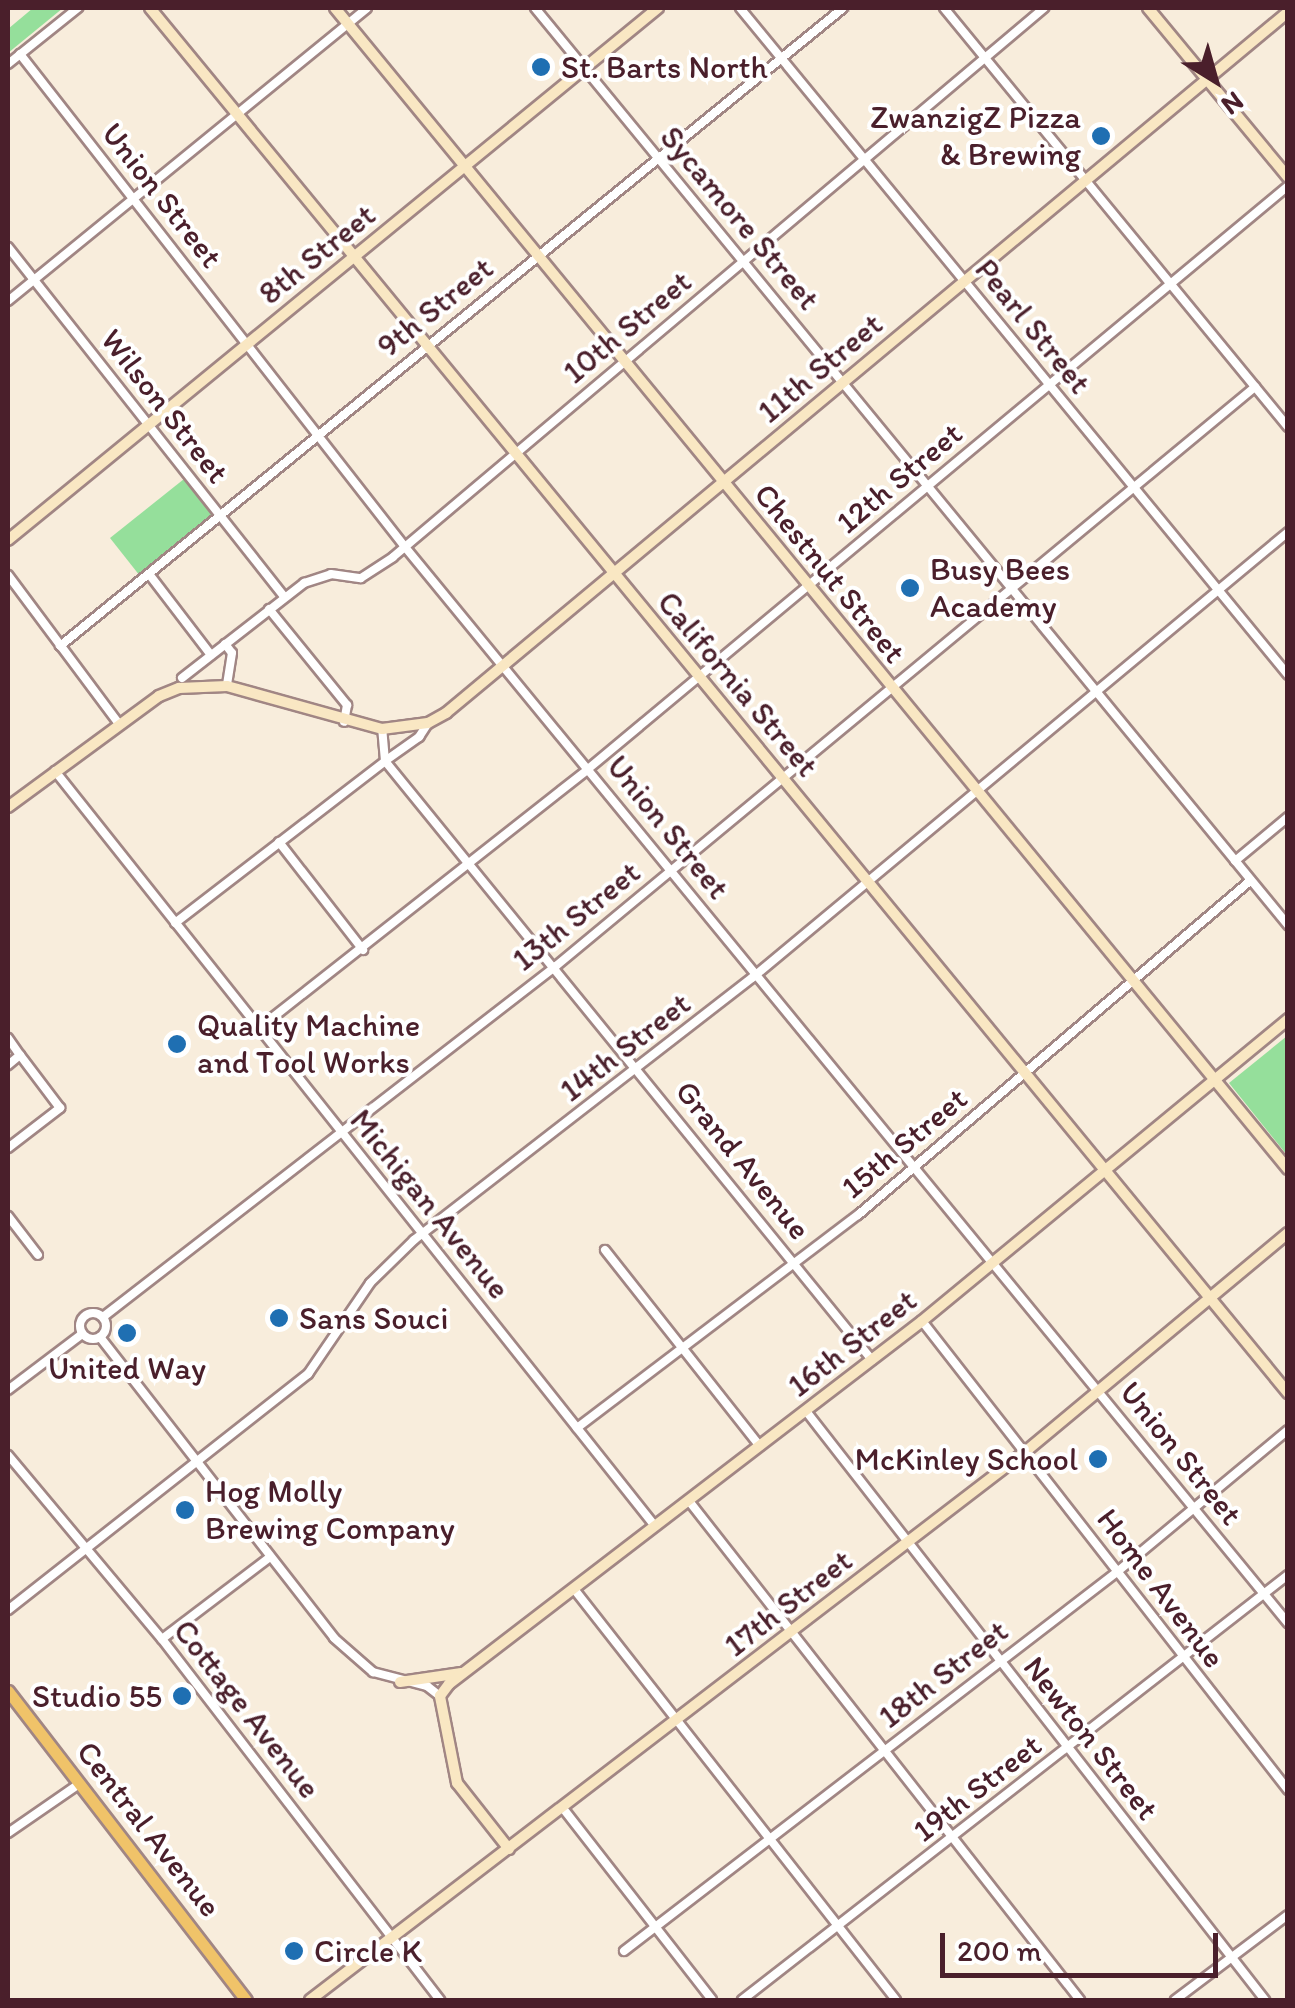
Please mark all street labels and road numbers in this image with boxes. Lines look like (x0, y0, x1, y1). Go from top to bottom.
street label: Union Street (94, 115, 230, 275)
street label: Sycamore Street (652, 119, 828, 317)
street label: 8th Street (251, 196, 383, 312)
street label: 9th Street (370, 249, 500, 365)
street label: Pearl Street (967, 251, 1099, 401)
street label: 10th Street (555, 263, 699, 391)
street label: 11th Street (750, 305, 890, 431)
street label: Wilson Street (93, 321, 237, 491)
street label: 12th Street (829, 414, 969, 542)
street label: Chestnut Street (746, 476, 914, 670)
street label: California Street (650, 584, 826, 784)
street label: Union Street (599, 748, 737, 906)
street label: 13th Street (505, 853, 647, 979)
street label: 14th Street (552, 984, 698, 1110)
street label: Grand Avenue (667, 1073, 819, 1247)
street label: 15th Street (834, 1080, 974, 1206)
street label: Michigan Avenue (342, 1102, 518, 1306)
street label: 16th Street (780, 1281, 924, 1405)
street label: Union Street (1112, 1374, 1250, 1532)
street label: Home Avenue (1089, 1501, 1233, 1675)
street label: 17th Street (717, 1541, 859, 1665)
street label: 18th Street (871, 1612, 1015, 1736)
street label: Cottage Avenue (166, 1613, 328, 1805)
street label: Newton Street (1015, 1649, 1167, 1827)
street label: 19th Street (905, 1726, 1049, 1850)
street label: Central Avenue (69, 1734, 229, 1924)

